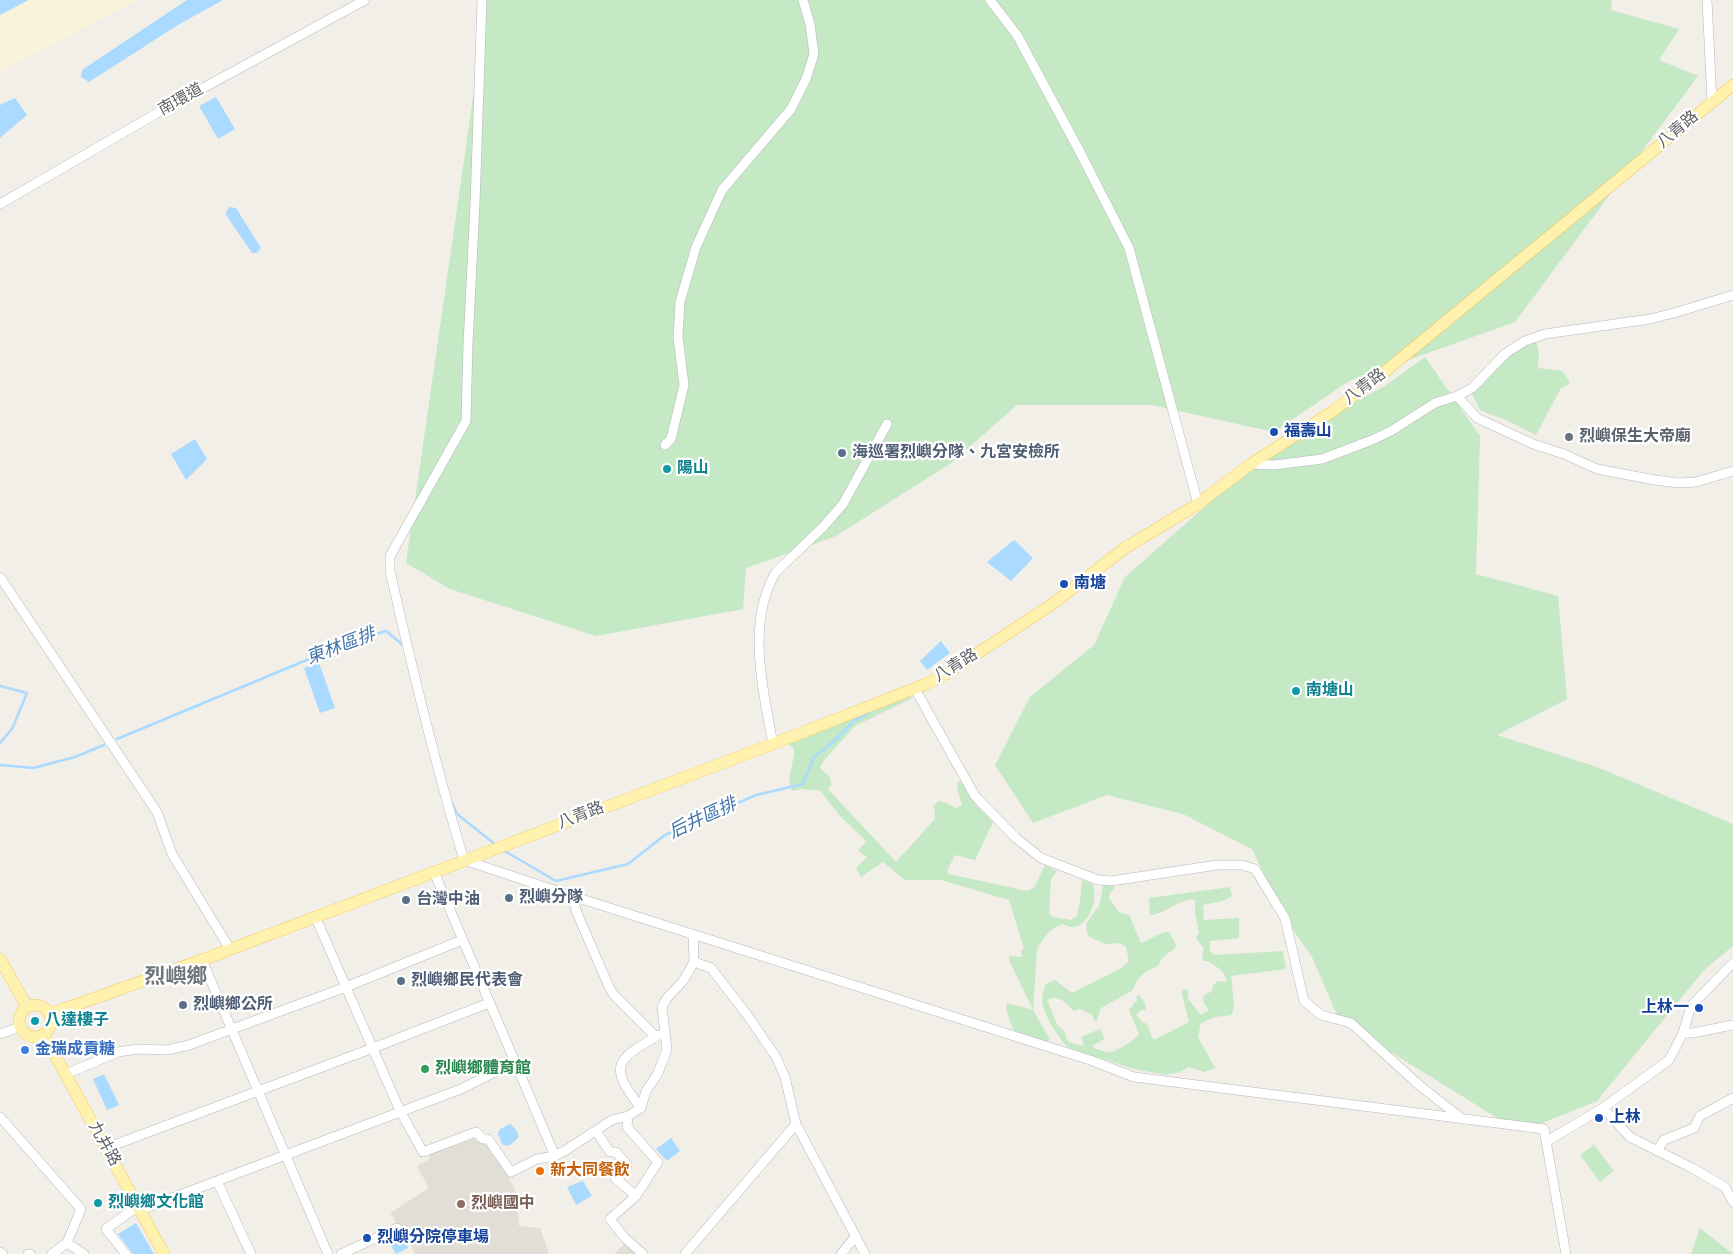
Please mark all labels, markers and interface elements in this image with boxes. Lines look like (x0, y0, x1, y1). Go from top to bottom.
street label: 南環道 (155, 80, 207, 120)
street label: 八青路 (1653, 107, 1703, 153)
street label: 八青路 (1340, 365, 1390, 409)
place label: 福壽山 (1284, 422, 1332, 442)
marker: 福壽山 (1268, 426, 1280, 438)
place label: 烈嶼保生大帝廟 (1579, 427, 1691, 447)
marker: 烈嶼保生大帝廟 (1563, 431, 1575, 443)
place label: 海巡署烈嶼分隊、九宮安檢所 (852, 443, 1060, 463)
marker: 海巡署烈嶼分隊、九宮安檢所 (836, 447, 848, 459)
place label: 陽山 (677, 459, 709, 479)
marker: 陽山 (661, 463, 673, 475)
place label: 南塘 (1074, 574, 1106, 594)
marker: 南塘 (1058, 578, 1070, 590)
water label: 東林區排 (304, 624, 378, 670)
street label: 八青路 (931, 645, 981, 687)
place label: 南塘山 (1306, 681, 1354, 701)
marker: 南塘山 (1290, 685, 1302, 697)
water label: 后井區排 (666, 794, 740, 844)
street label: 八青路 (555, 798, 607, 834)
place label: 烈嶼分隊 (519, 888, 583, 908)
place label: 台灣中油 (416, 890, 480, 910)
marker: 烈嶼分隊 (503, 892, 515, 904)
marker: 台灣中油 (400, 894, 412, 906)
district label: 烈嶼鄉 (145, 965, 207, 991)
place label: 烈嶼鄉民代表會 (411, 971, 523, 991)
marker: 烈嶼鄉民代表會 (395, 975, 407, 987)
place label: 烈嶼鄉公所 (193, 995, 273, 1015)
place label: 上林一 (1641, 998, 1689, 1018)
marker: 烈嶼鄉公所 (177, 999, 189, 1011)
marker: 上林一 (1693, 1002, 1705, 1014)
place label: 八達樓子 (45, 1011, 109, 1031)
marker: 八達樓子 (29, 1015, 41, 1027)
place label: 金瑞成貢糖 (35, 1040, 115, 1060)
marker: 金瑞成貢糖 (19, 1044, 31, 1056)
place label: 烈嶼鄉體育館 (435, 1059, 531, 1079)
marker: 烈嶼鄉體育館 (419, 1063, 431, 1075)
place label: 上林 (1609, 1108, 1641, 1128)
marker: 上林 (1593, 1112, 1605, 1124)
street label: 九井路 (84, 1118, 124, 1170)
place label: 新大同餐飲 (550, 1161, 630, 1181)
marker: 新大同餐飲 (534, 1165, 546, 1177)
place label: 烈嶼鄉文化館 (108, 1193, 204, 1213)
place label: 烈嶼國中 (471, 1194, 535, 1214)
marker: 烈嶼鄉文化館 (92, 1197, 104, 1209)
marker: 烈嶼國中 (455, 1198, 467, 1210)
place label: 烈嶼分院停車場 (377, 1228, 489, 1248)
marker: 烈嶼分院停車場 (361, 1232, 373, 1244)

